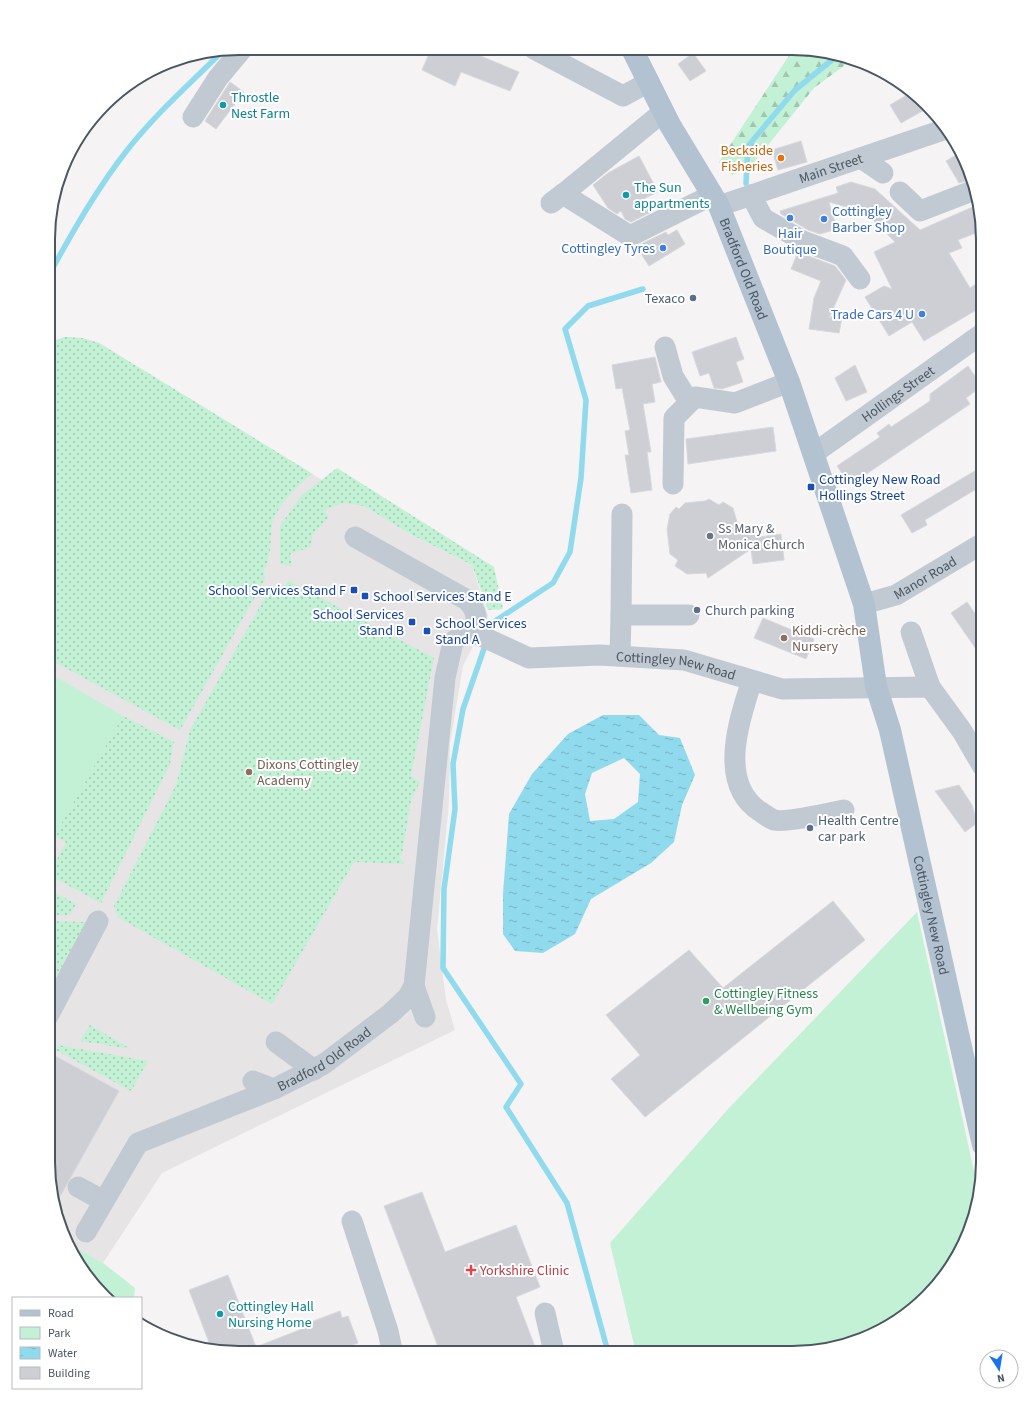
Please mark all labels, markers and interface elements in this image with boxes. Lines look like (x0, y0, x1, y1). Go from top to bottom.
place label: Throstle Nest Farm (231, 88, 290, 124)
marker: Throstle Nest Farm (218, 100, 228, 110)
place label: Beckside Fisheries (720, 141, 773, 177)
street label: Main Street (796, 149, 866, 189)
marker: Beckside Fisheries (776, 153, 786, 163)
place label: The Sun appartments (634, 178, 710, 214)
marker: The Sun appartments (621, 190, 631, 200)
place label: Cottingley Barber Shop (832, 202, 905, 238)
marker: Hair Boutique (785, 213, 795, 223)
marker: Cottingley Barber Shop (819, 214, 829, 224)
street label: Bradford Old Road (714, 215, 772, 323)
place label: Hair Boutique (763, 224, 817, 260)
place label: Cottingley Tyres (561, 239, 655, 259)
marker: Cottingley Tyres (658, 243, 668, 253)
place label: Texaco (645, 289, 685, 309)
marker: Texaco (688, 293, 698, 303)
place label: Trade Cars 4 U (831, 305, 914, 325)
marker: Trade Cars 4 U (917, 309, 927, 319)
street label: Hollings Street (858, 361, 939, 428)
place label: Cottingley New Road Hollings Street (819, 470, 941, 506)
marker: Cottingley New Road Hollings Street (806, 482, 816, 492)
place label: Ss Mary & Monica Church (718, 519, 805, 555)
marker: Ss Mary & Monica Church (705, 531, 715, 541)
street label: Manor Road (890, 552, 961, 605)
place label: School Services Stand F (208, 581, 346, 601)
marker: School Services Stand F (349, 585, 359, 595)
place label: School Services Stand E (373, 587, 512, 607)
marker: School Services Stand E (360, 591, 370, 601)
place label: Church parking (705, 601, 794, 621)
place label: School Services Stand B (312, 605, 404, 641)
marker: Church parking (692, 605, 702, 615)
place label: School Services Stand A (435, 614, 527, 650)
marker: School Services Stand B (407, 617, 417, 627)
place label: Kiddi-crèche Nursery (792, 621, 866, 657)
marker: School Services Stand A (422, 626, 432, 636)
marker: Kiddi-crèche Nursery (779, 633, 789, 643)
street label: Cottingley New Road (615, 647, 738, 686)
place label: Dixons Cottingley Academy (257, 755, 359, 791)
marker: Dixons Cottingley Academy (244, 767, 254, 777)
place label: Health Centre car park (818, 811, 899, 847)
marker: Health Centre car park (805, 823, 815, 833)
street label: Cottingley New Road (907, 854, 954, 977)
place label: Cottingley Fitness & Wellbeing Gym (714, 984, 818, 1020)
marker: Cottingley Fitness & Wellbeing Gym (701, 996, 711, 1006)
street label: Bradford Old Road (274, 1023, 376, 1097)
place label: Yorkshire Clinic (479, 1261, 570, 1281)
marker: Yorkshire Clinic (465, 1264, 477, 1276)
legend (12, 1297, 142, 1389)
place label: Cottingley Hall Nursing Home (228, 1297, 314, 1333)
text: Road (48, 1305, 74, 1322)
marker: Cottingley Hall Nursing Home (215, 1309, 225, 1319)
text: Park (48, 1325, 70, 1342)
text: Water (48, 1345, 78, 1362)
north arrow (979, 1349, 1019, 1389)
text: Building (48, 1365, 90, 1382)
text: N (996, 1370, 1006, 1386)

